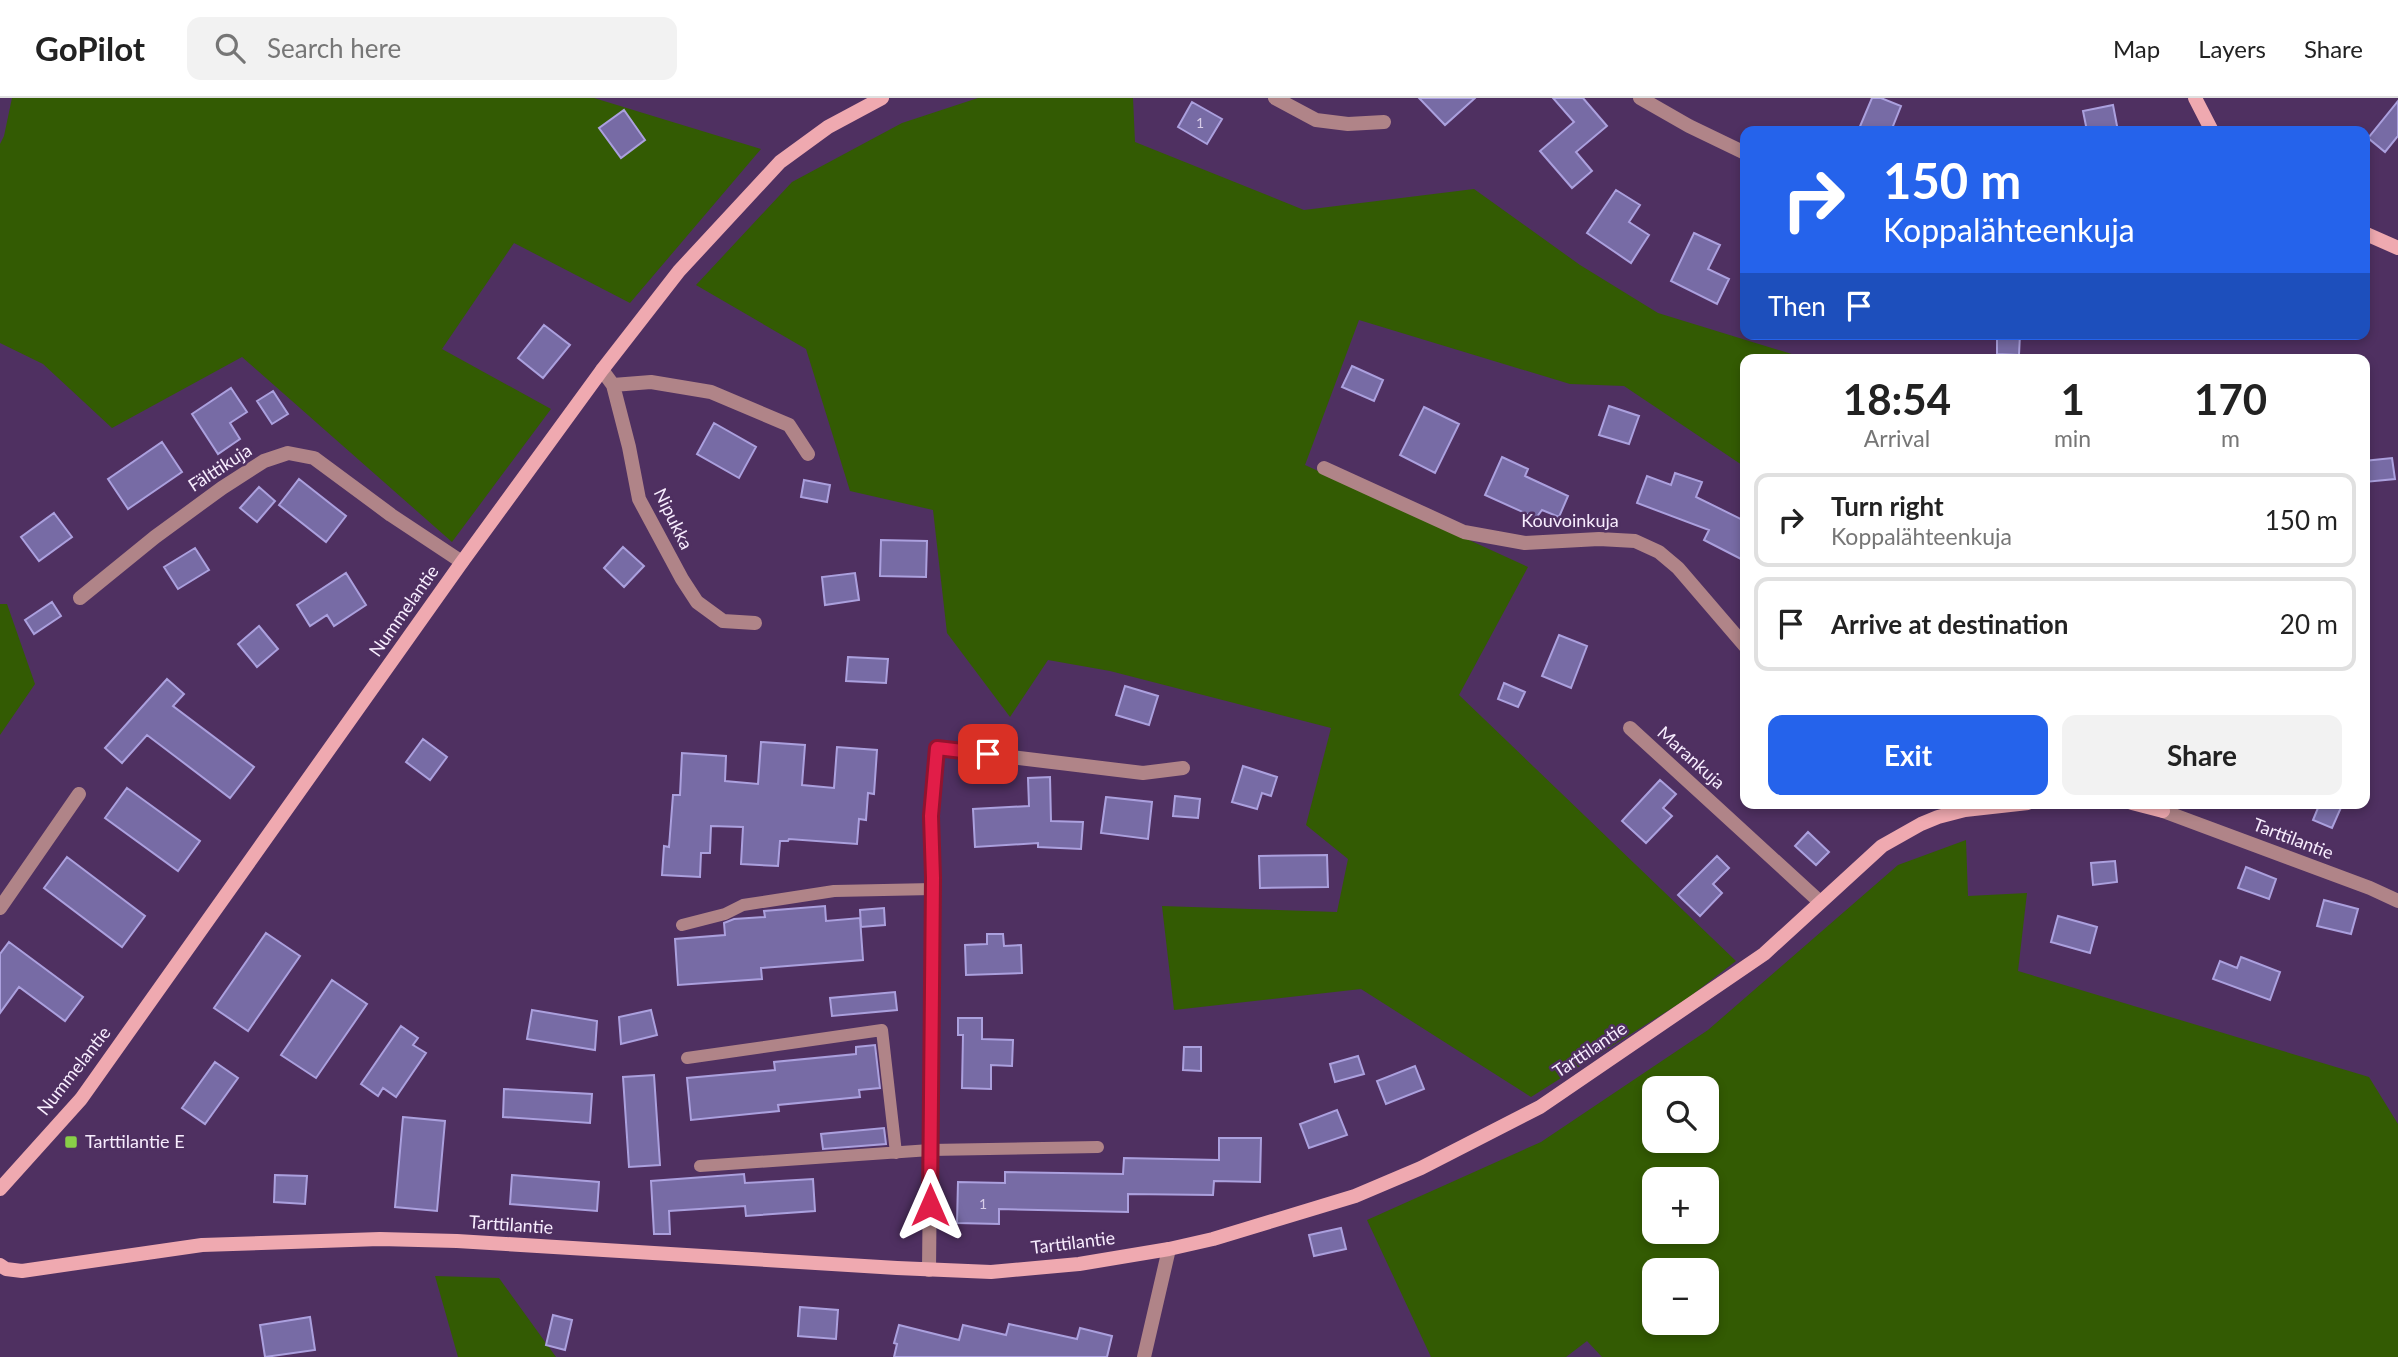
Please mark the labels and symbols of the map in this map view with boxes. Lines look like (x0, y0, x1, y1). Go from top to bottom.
house number: 1 (1196, 114, 1204, 131)
street label: Fälttikuja (184, 439, 255, 496)
street label: Nipukka (650, 484, 698, 553)
street label: Kouvoinkuja (1521, 509, 1619, 531)
street label: Nummelantie (364, 561, 443, 660)
street label: Marankuja (1653, 721, 1730, 793)
pin (958, 724, 1018, 784)
street label: Tarttilantie (2250, 813, 2337, 863)
street label: Tarttilantie (1548, 1016, 1631, 1082)
street label: Nummelantie (32, 1022, 115, 1119)
place label: Tarttilantie E (85, 1130, 185, 1152)
marker: Tarttilantie E (63, 1134, 79, 1150)
position arrow (893, 1168, 967, 1242)
house number: 1 (979, 1195, 987, 1212)
street label: Tarttilantie (468, 1210, 554, 1238)
street label: Tarttilantie (1030, 1226, 1116, 1258)

